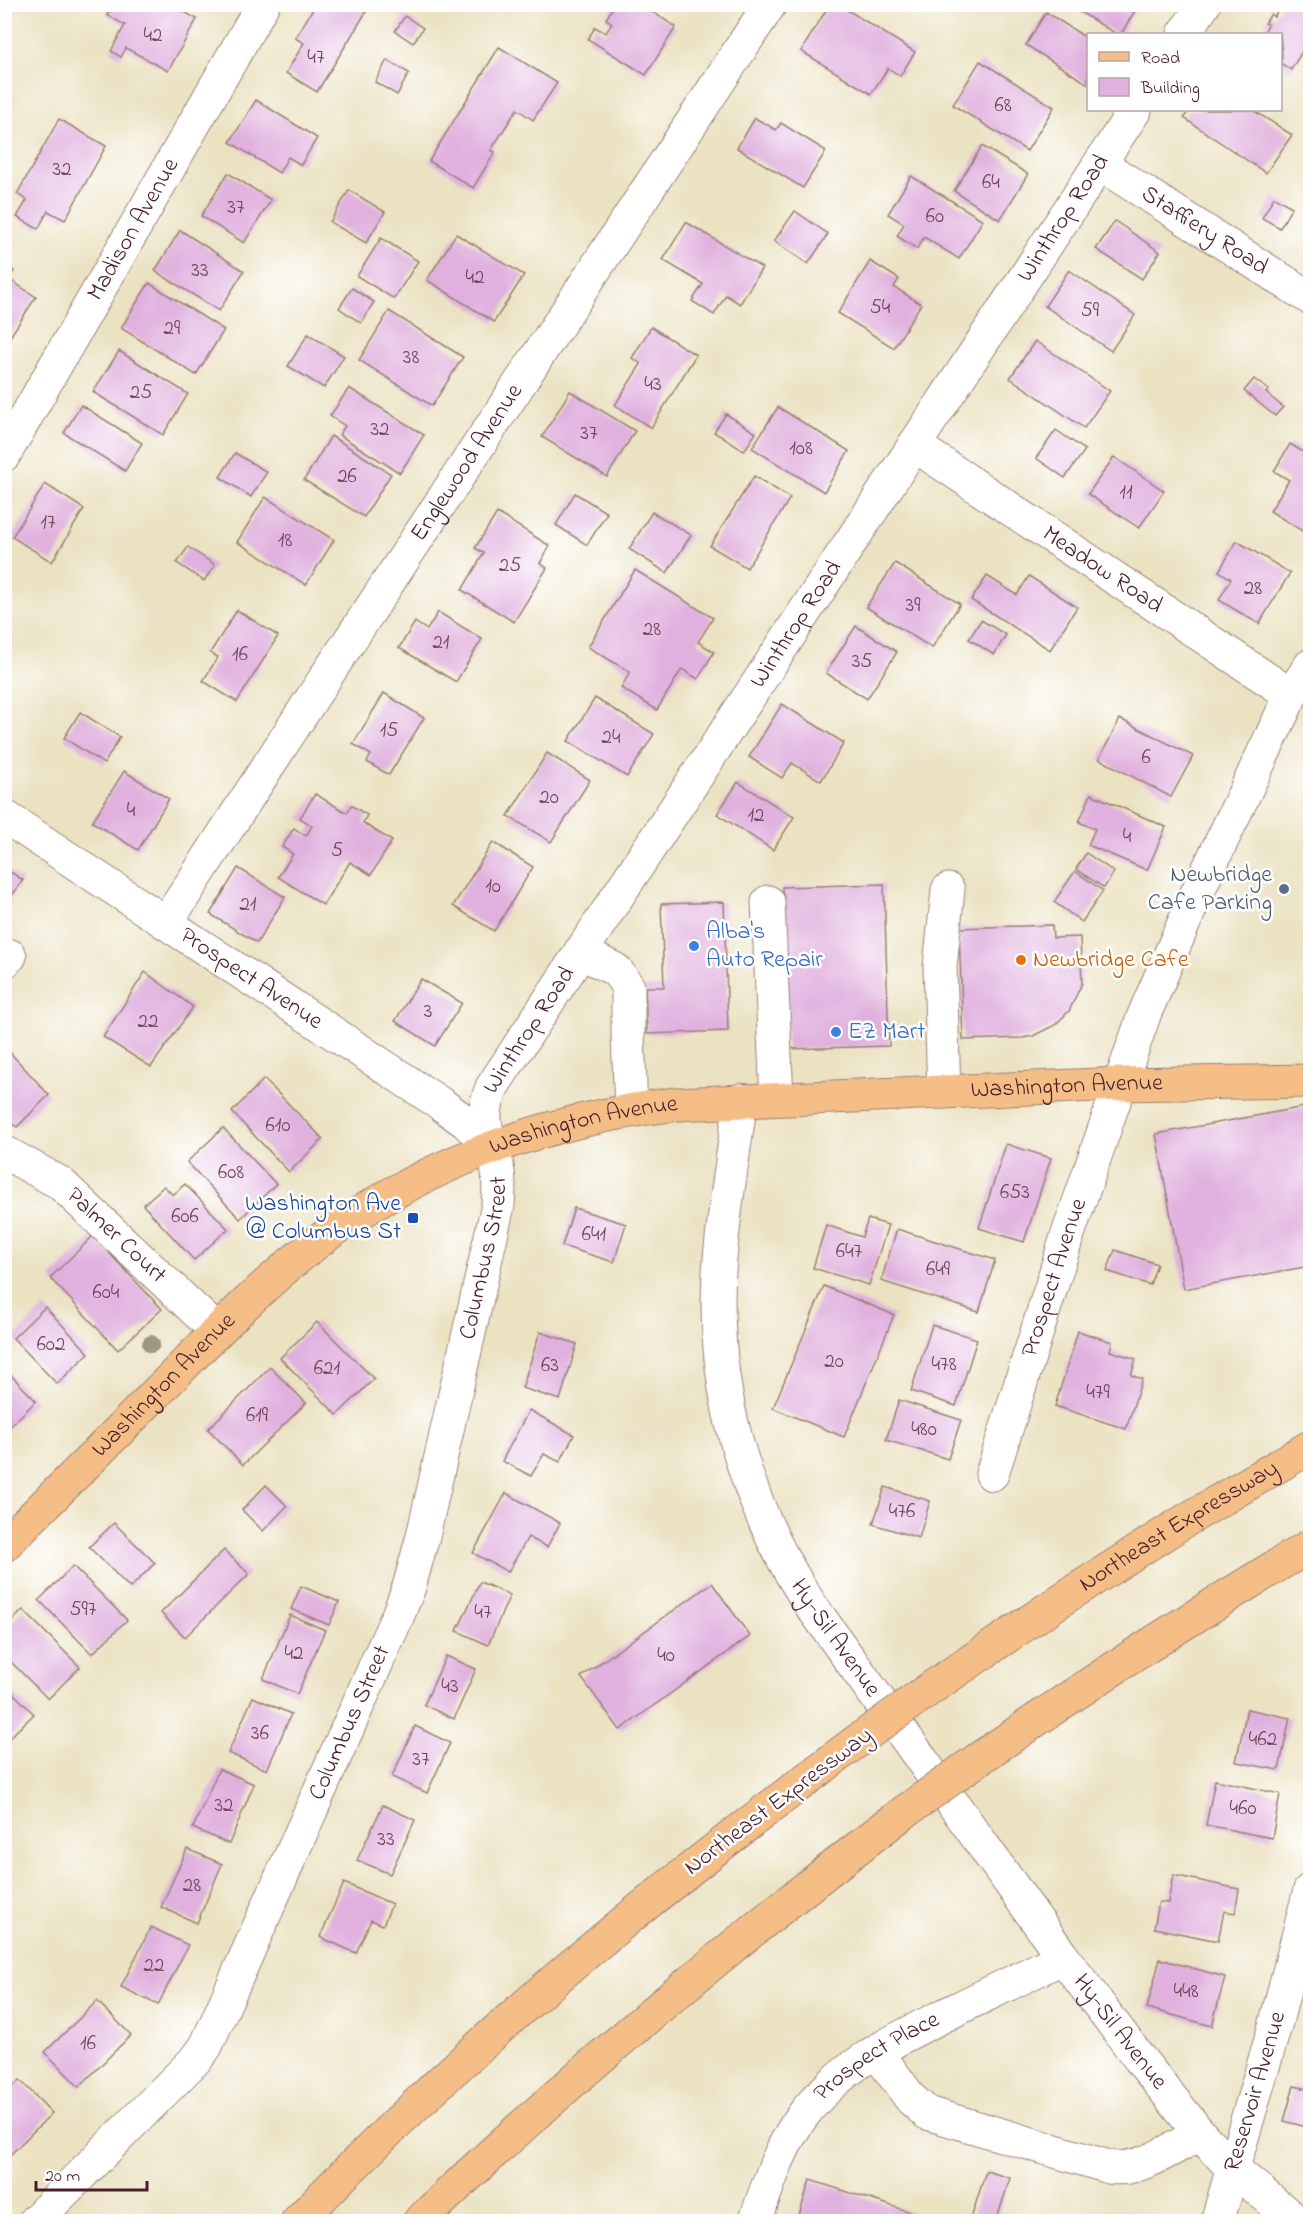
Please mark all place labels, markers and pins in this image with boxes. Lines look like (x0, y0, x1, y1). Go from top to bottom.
place label: Newbridge Cafe Parking (1148, 858, 1272, 921)
marker: Newbridge Cafe Parking (1277, 882, 1291, 896)
place label: Alba's Auto Repair (706, 915, 823, 978)
marker: Alba's Auto Repair (687, 939, 701, 953)
place label: Newbridge Cafe (1033, 943, 1189, 978)
marker: Newbridge Cafe (1014, 953, 1028, 967)
place label: EZ Mart (848, 1015, 925, 1050)
marker: EZ Mart (829, 1025, 843, 1039)
place label: Washington Ave @ Columbus St (245, 1187, 401, 1250)
marker: Washington Ave @ Columbus St (406, 1211, 420, 1225)

